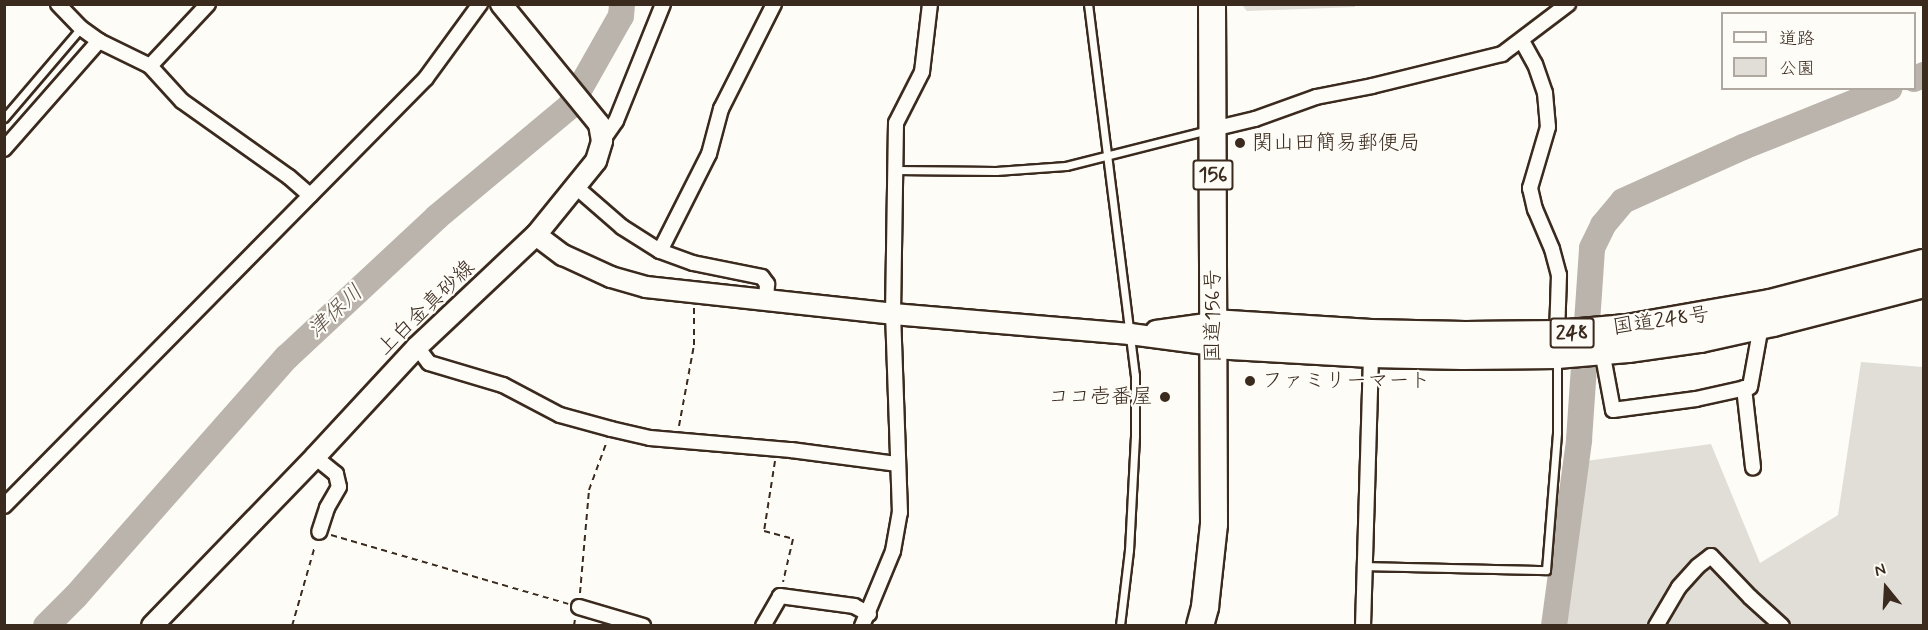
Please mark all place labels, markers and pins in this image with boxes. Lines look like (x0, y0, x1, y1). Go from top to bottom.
place label: 関山田簡易郵便局 (1252, 130, 1420, 156)
marker: 関山田簡易郵便局 (1233, 136, 1247, 150)
place label: ファミリーマート (1262, 368, 1430, 394)
marker: ファミリーマート (1243, 374, 1257, 388)
place label: ココ壱番屋 (1048, 384, 1153, 410)
marker: ココ壱番屋 (1158, 390, 1172, 404)

